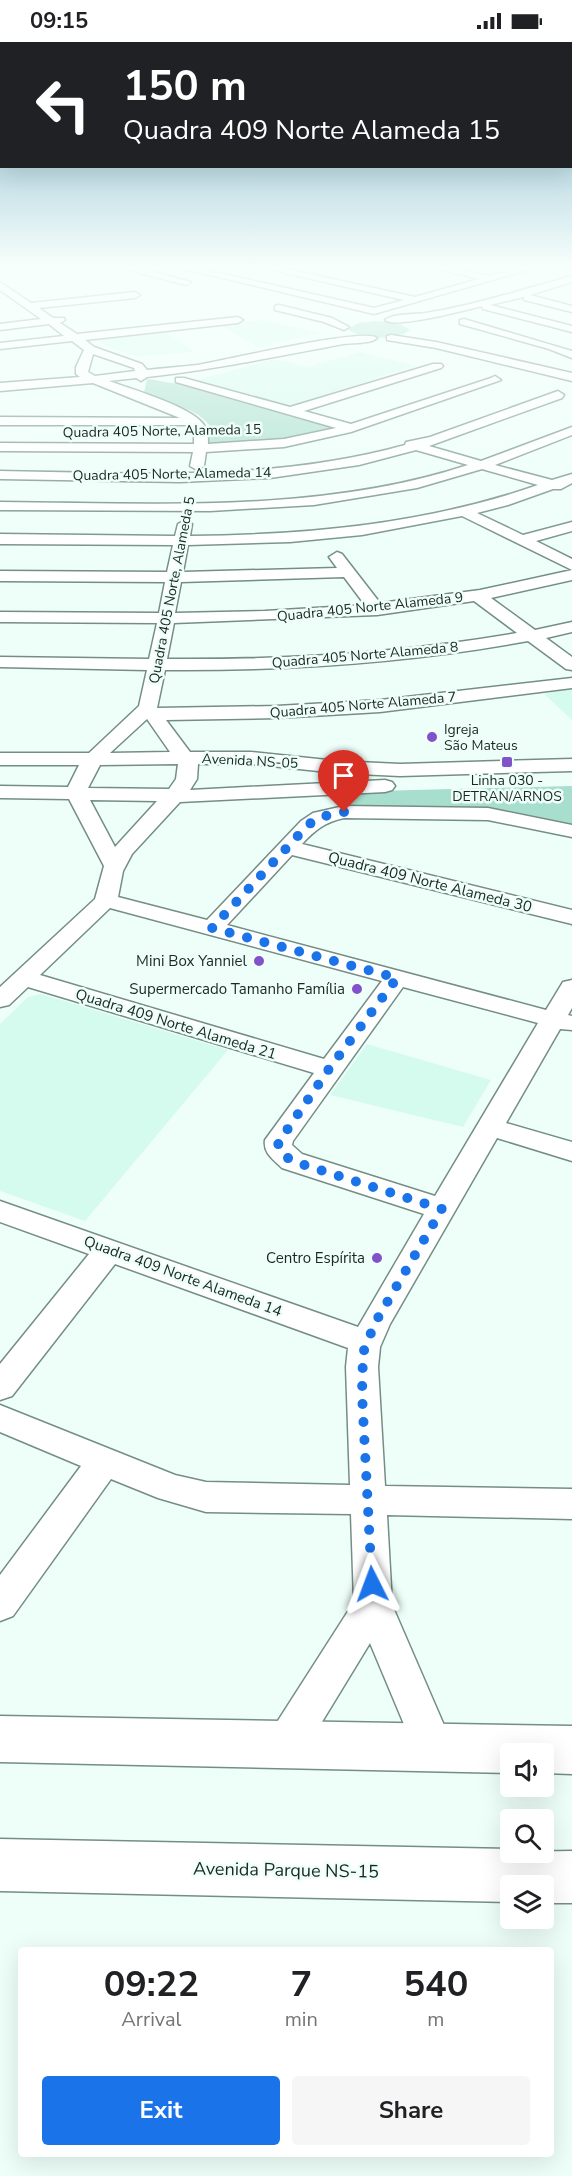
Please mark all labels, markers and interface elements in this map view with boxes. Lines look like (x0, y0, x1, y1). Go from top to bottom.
text: 09:15 (30, 6, 88, 36)
text: 150 m (123, 58, 247, 115)
icon: left (24, 66, 102, 144)
text: Quadra 409 Norte Alameda 15 (123, 112, 500, 149)
street label: Quadra 405 Norte, Alameda 15 (62, 420, 262, 442)
street label: Quadra 405 Norte, Alameda 14 (72, 463, 272, 485)
street label: Quadra 405 Norte, Alameda 5 (145, 495, 199, 685)
street label: Quadra 405 Norte Alameda 9 (276, 588, 464, 626)
street label: Quadra 405 Norte Alameda 8 (271, 637, 459, 673)
street label: Quadra 405 Norte Alameda 7 (269, 687, 457, 723)
place label: Igreja São Mateus (444, 720, 518, 755)
marker: Igreja São Mateus (425, 730, 439, 744)
street label: Avenida NS-05 (201, 749, 299, 773)
pin (318, 750, 369, 812)
marker: Linha 030 - DETRAN/ARNOS (500, 755, 514, 769)
icon: arrive (327, 759, 360, 792)
place label: Linha 030 - DETRAN/ARNOS (452, 771, 562, 806)
street label: Quadra 409 Norte Alameda 30 (326, 847, 534, 917)
place label: Mini Box Yanniel (136, 951, 248, 971)
marker: Mini Box Yanniel (252, 954, 266, 968)
place label: Supermercado Tamanho Família (129, 979, 345, 999)
marker: Supermercado Tamanho Família (350, 982, 364, 996)
street label: Quadra 409 Norte Alameda 21 (73, 984, 279, 1064)
street label: Quadra 409 Norte Alameda 14 (81, 1231, 285, 1321)
place label: Centro Espírita (266, 1248, 365, 1268)
marker: Centro Espírita (370, 1251, 384, 1265)
position arrow (340, 1552, 404, 1616)
map controls (500, 1743, 554, 1929)
button: sound (500, 1743, 554, 1797)
button: search (500, 1809, 554, 1863)
street label: Avenida Parque NS-15 (193, 1856, 379, 1884)
button: layers (500, 1875, 554, 1929)
text: 09:22 (104, 1960, 199, 2009)
text: 7 (290, 1960, 312, 2009)
text: 540 (403, 1960, 468, 2009)
text: Arrival (121, 2006, 181, 2033)
text: min (285, 2006, 318, 2033)
text: m (427, 2006, 444, 2033)
button: Exit (42, 2076, 280, 2145)
button: Share (292, 2076, 530, 2145)

